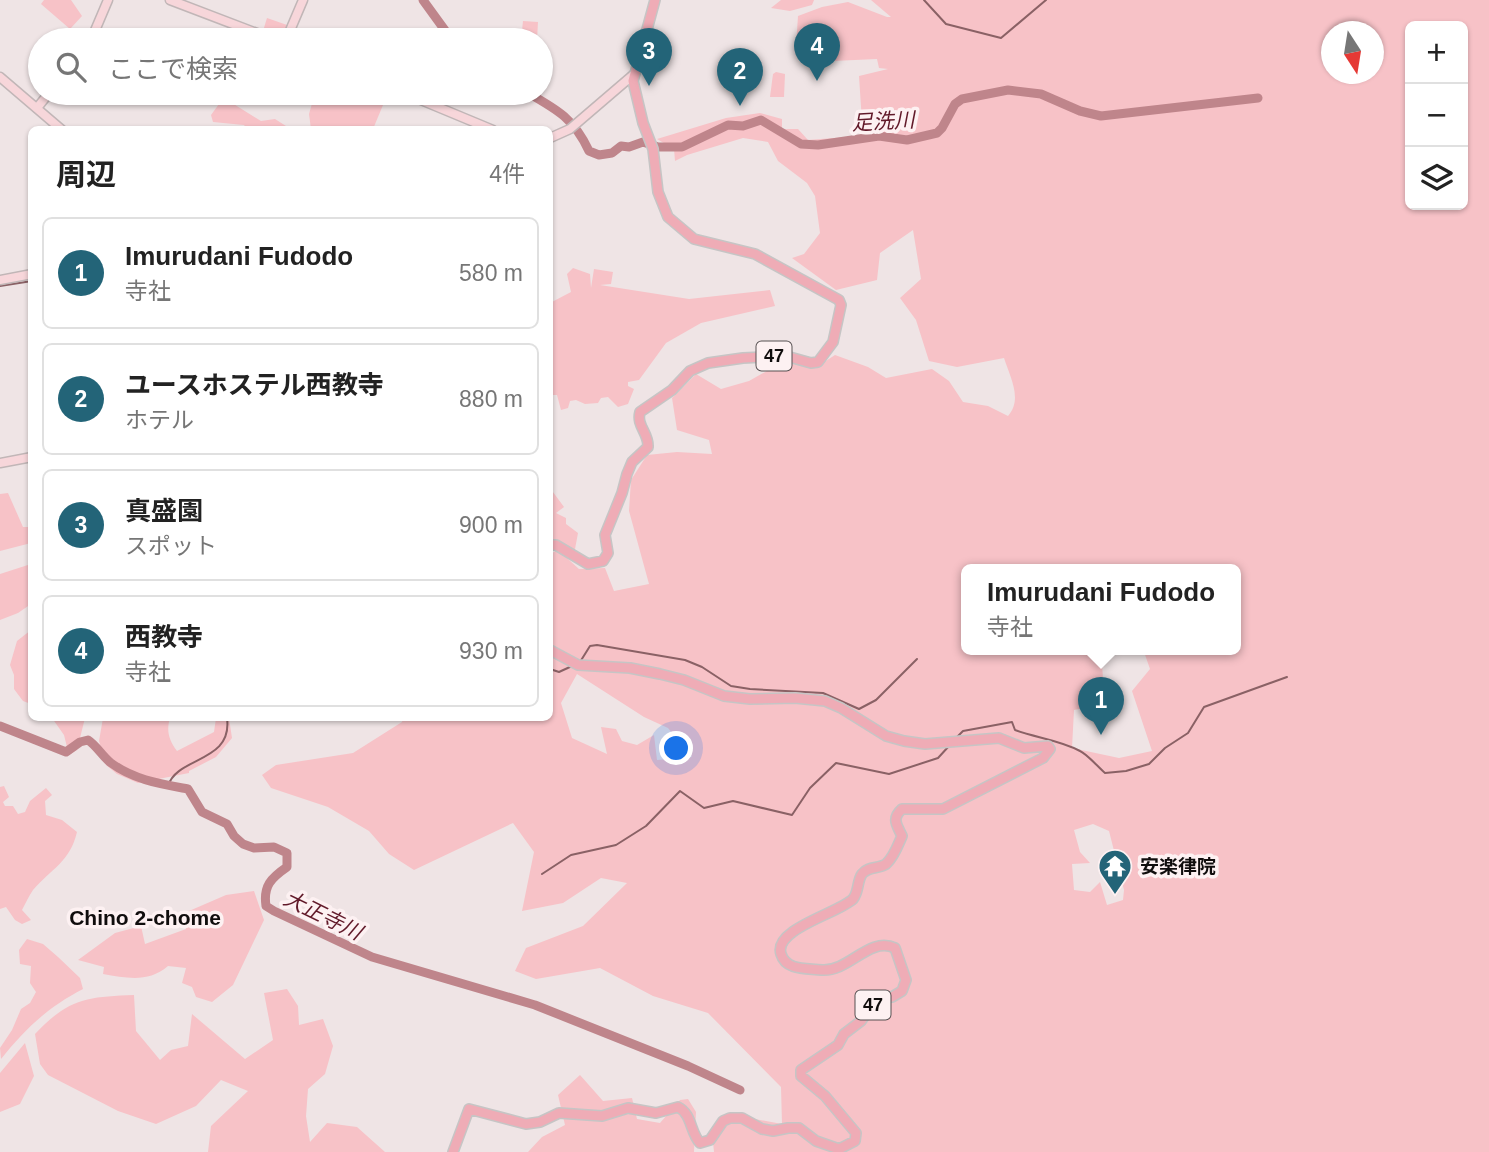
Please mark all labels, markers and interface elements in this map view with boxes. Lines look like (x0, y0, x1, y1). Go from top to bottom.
north arrow (1321, 21, 1384, 84)
map controls (1405, 21, 1468, 210)
button: + (1405, 21, 1468, 84)
pin: 4 (794, 23, 840, 81)
search box (28, 28, 553, 105)
pin: 3 (626, 28, 672, 86)
icon: search (52, 48, 90, 86)
pin: 2 (717, 48, 763, 106)
text: ここで検索 (108, 54, 238, 84)
button: − (1405, 84, 1468, 147)
water label: 足洗川 (851, 108, 917, 134)
button: layers (1405, 147, 1468, 210)
text: 周辺 (56, 158, 116, 191)
text: 4件 (489, 161, 525, 187)
text: Imurudani Fudodo (125, 241, 353, 271)
text: 1 (75, 260, 87, 286)
text: 580 m (459, 260, 523, 286)
text: 寺社 (125, 278, 171, 304)
road number: 47 (756, 342, 792, 370)
text: ユースホステル西教寺 (125, 370, 384, 400)
text: 2 (75, 386, 87, 412)
text: 880 m (459, 386, 523, 412)
text: ホテル (125, 407, 194, 433)
text: 真盛園 (125, 496, 203, 526)
text: 3 (75, 512, 87, 538)
text: 900 m (459, 512, 523, 538)
text: スポット (125, 533, 217, 559)
popup (961, 564, 1241, 655)
text: Imurudani Fudodo (987, 577, 1215, 607)
text: 寺社 (987, 614, 1033, 640)
text: 西教寺 (125, 622, 203, 652)
text: 4 (75, 638, 87, 664)
text: 930 m (459, 638, 523, 664)
text: 寺社 (125, 659, 171, 685)
pin: 1 (1078, 677, 1124, 735)
your location (659, 731, 693, 765)
temple icon: 安楽律院 (1096, 847, 1134, 896)
place label: 安楽律院 (1140, 856, 1216, 877)
water label: 大正寺川 (280, 886, 368, 945)
district label: Chino 2-chome (69, 906, 221, 929)
road number: 47 (856, 990, 890, 1020)

